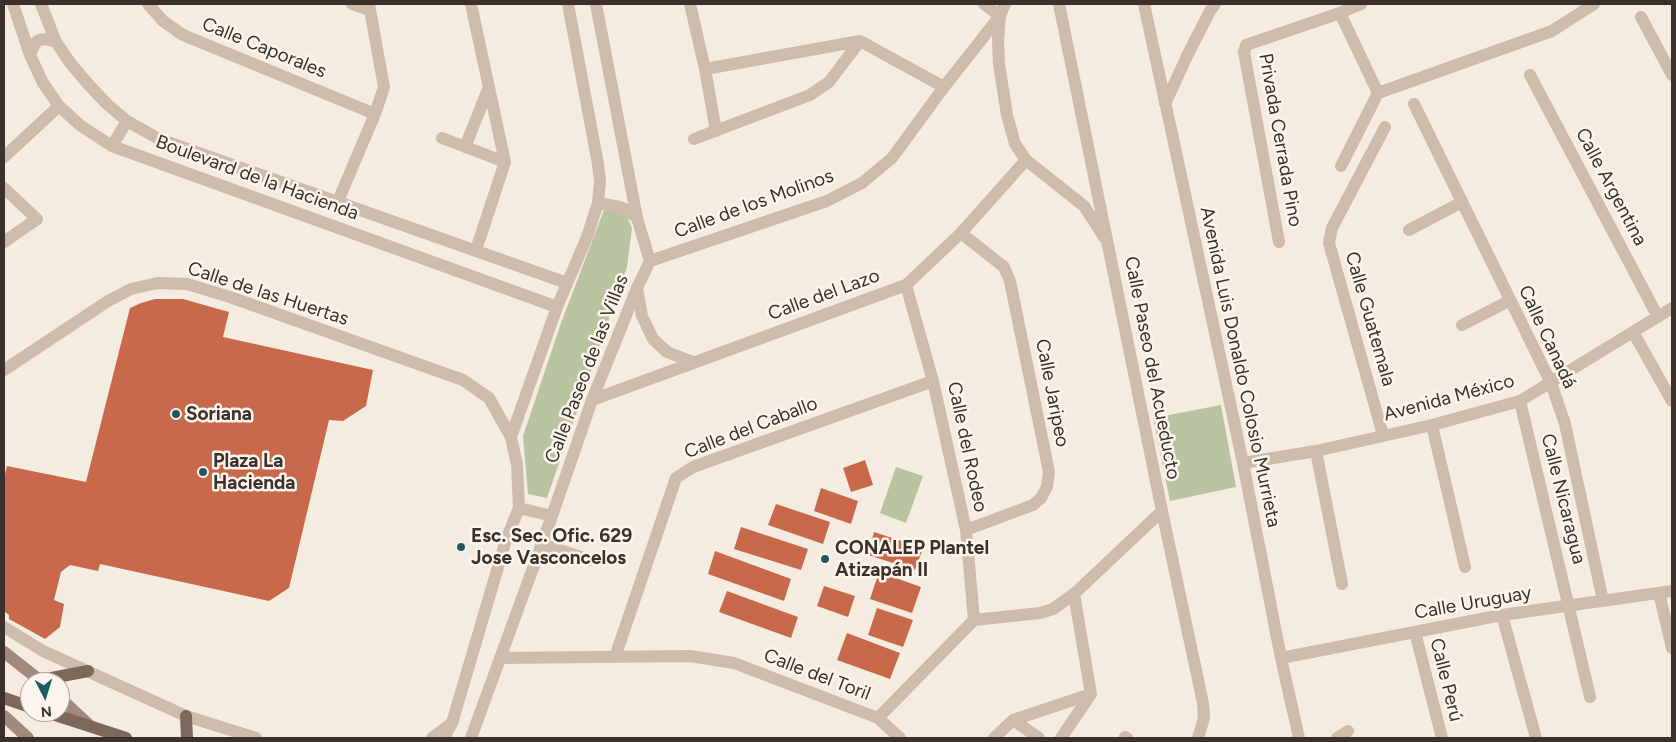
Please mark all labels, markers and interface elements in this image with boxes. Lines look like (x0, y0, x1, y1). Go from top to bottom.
street label: Calle Caporales (199, 13, 329, 83)
street label: Privada Cerrada Pino (1254, 51, 1306, 229)
street label: Calle Argentina (1570, 124, 1652, 250)
street label: Boulevard de la Hacienda (152, 131, 362, 225)
street label: Calle de los Molinos (671, 165, 837, 243)
street label: Avenida Luis Donaldo Colosio Murrieta (1195, 205, 1285, 529)
street label: Calle Guatemala (1340, 249, 1400, 389)
street label: Calle Paseo del Acueducto (1119, 255, 1185, 481)
street label: Calle de las Huertas (185, 257, 351, 331)
street label: Calle del Lazo (765, 264, 883, 326)
street label: Calle Paseo de las Villas (540, 271, 634, 467)
street label: Calle Canadá (1513, 282, 1581, 392)
street label: Calle Jaripeo (1030, 337, 1074, 449)
street label: Avenida México (1381, 370, 1517, 426)
street label: Calle del Rodeo (942, 380, 992, 514)
street label: Calle del Caballo (681, 392, 821, 464)
place label: Soriana (186, 403, 252, 425)
marker: Soriana (170, 408, 182, 420)
street label: Calle Nicaragua (1536, 431, 1590, 567)
place label: Plaza La Hacienda (213, 450, 295, 494)
marker: Plaza La Hacienda (197, 466, 209, 478)
place label: Esc. Sec. Ofic. 629 Jose Vasconcelos (471, 525, 632, 569)
place label: CONALEP Plantel Atizapán II (835, 537, 989, 581)
marker: Esc. Sec. Ofic. 629 Jose Vasconcelos (455, 541, 467, 553)
marker: CONALEP Plantel Atizapán II (819, 553, 831, 565)
street label: Calle Uruguay (1413, 581, 1533, 625)
street label: Calle Perú (1425, 636, 1467, 724)
street label: Calle del Toril (760, 644, 874, 706)
north arrow (20, 672, 70, 722)
text: N (40, 703, 52, 720)

